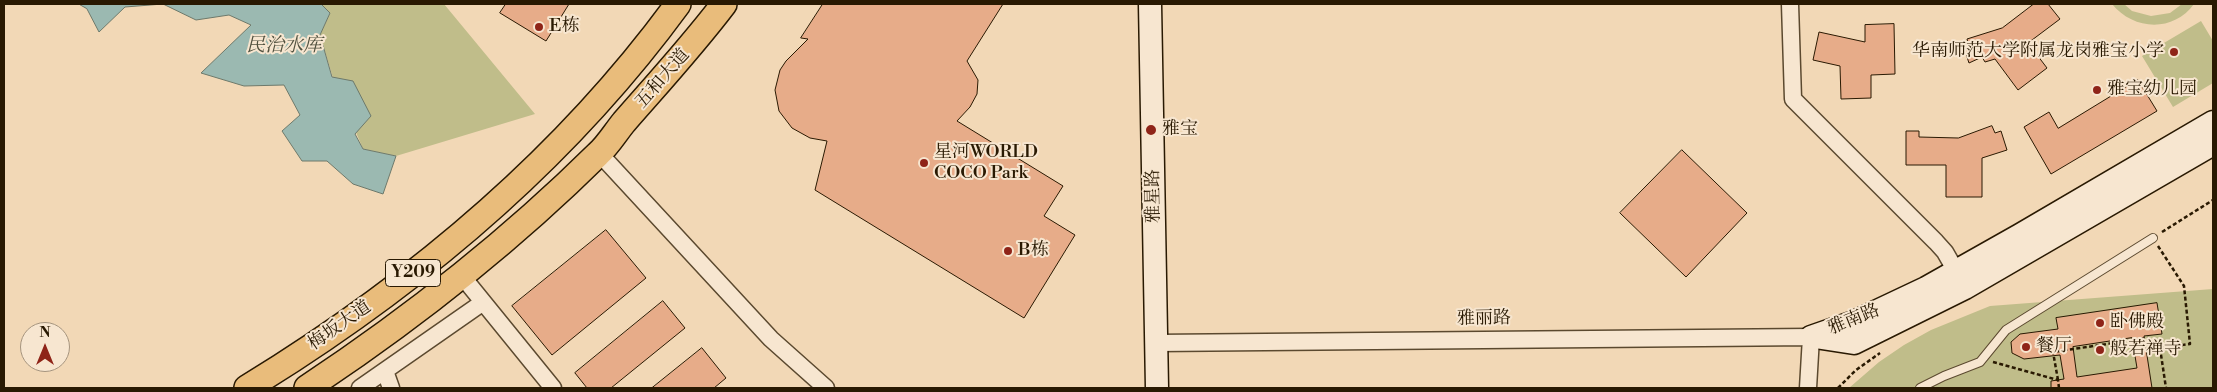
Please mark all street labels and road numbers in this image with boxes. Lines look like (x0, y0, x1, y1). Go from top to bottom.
street label: 五和大道 (631, 45, 695, 113)
street label: 雅星路 (1143, 169, 1165, 223)
road number: Y209 (386, 260, 440, 286)
street label: 梅坂大道 (304, 297, 376, 355)
street label: 雅南路 (1825, 300, 1883, 340)
street label: 雅丽路 (1457, 308, 1511, 330)

